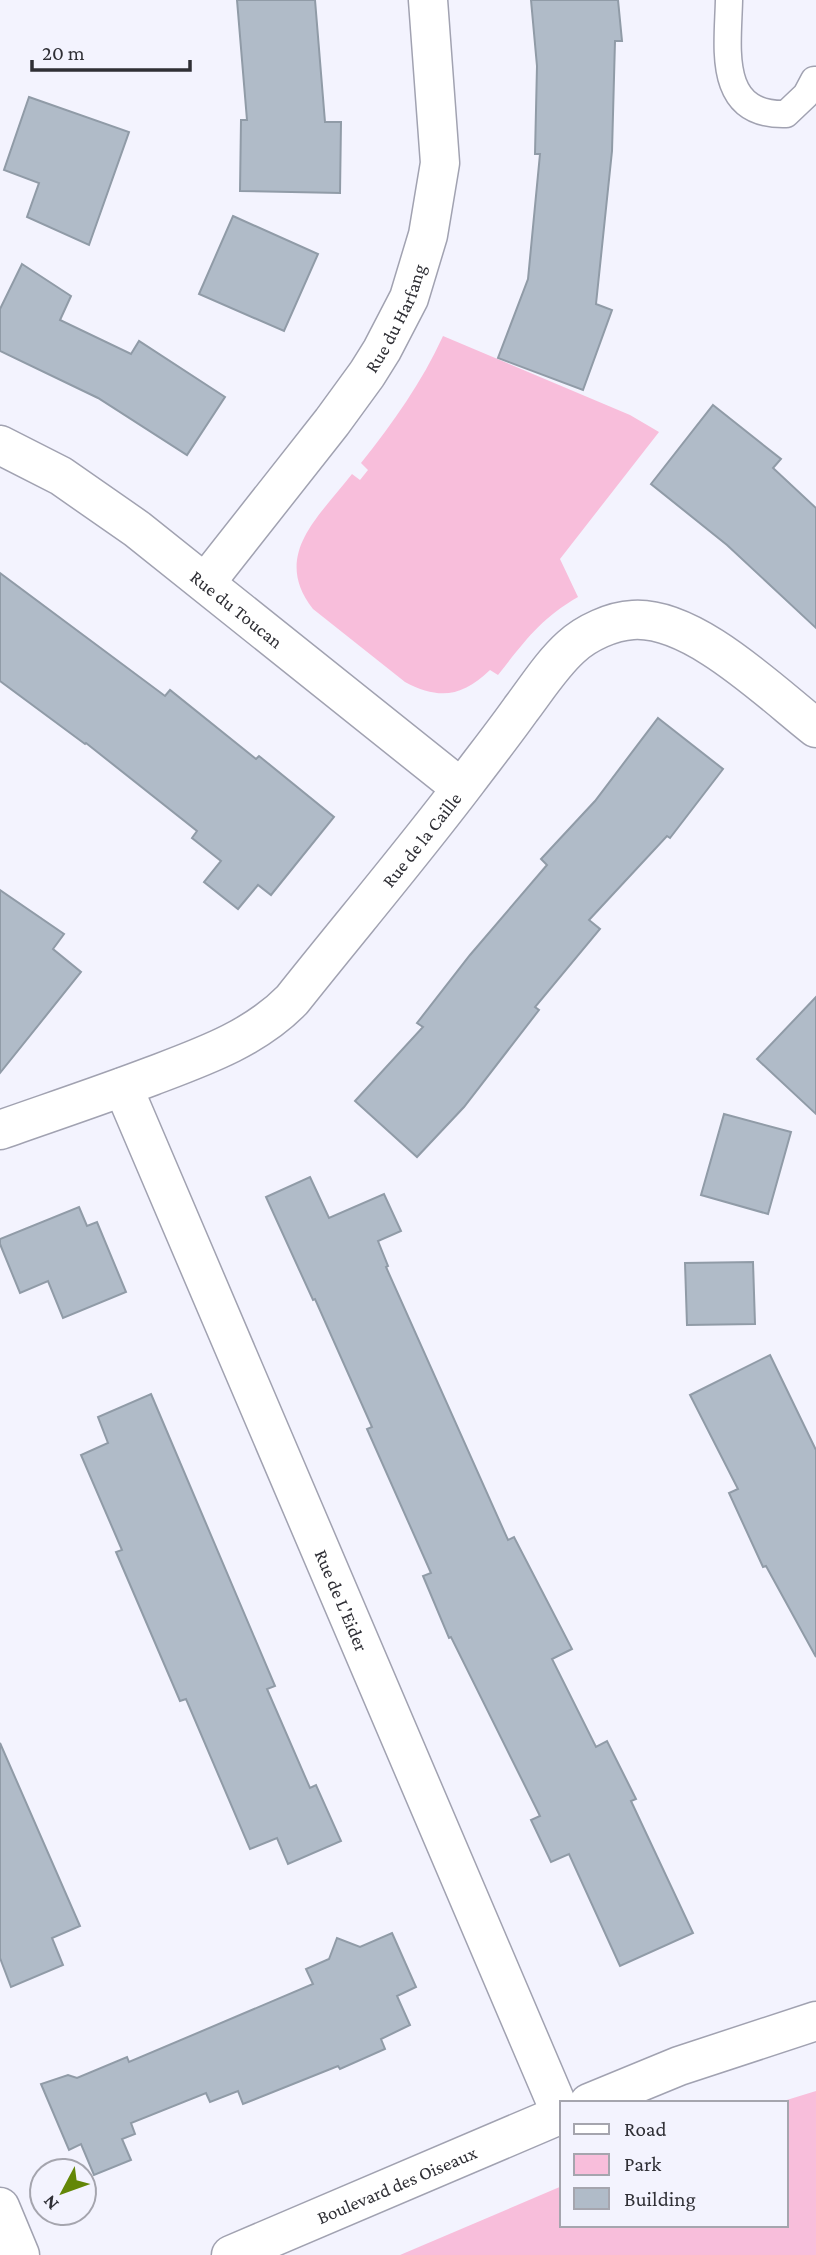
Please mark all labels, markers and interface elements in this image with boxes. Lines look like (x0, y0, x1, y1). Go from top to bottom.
scale bar (32, 28, 189, 72)
text: 20 m (42, 41, 85, 65)
street label: Rue du Harfang (361, 262, 430, 376)
street label: Rue du Toucan (186, 566, 287, 652)
street label: Rue de la Caille (378, 788, 466, 891)
street label: Rue de L'Eider (310, 1546, 372, 1655)
legend (560, 2101, 788, 2227)
text: Road (624, 2117, 667, 2141)
street label: Boulevard des Oiseaux (314, 2142, 480, 2228)
text: Park (624, 2152, 661, 2176)
north arrow (28, 2157, 98, 2227)
text: Building (624, 2187, 696, 2211)
text: N (38, 2191, 63, 2215)

